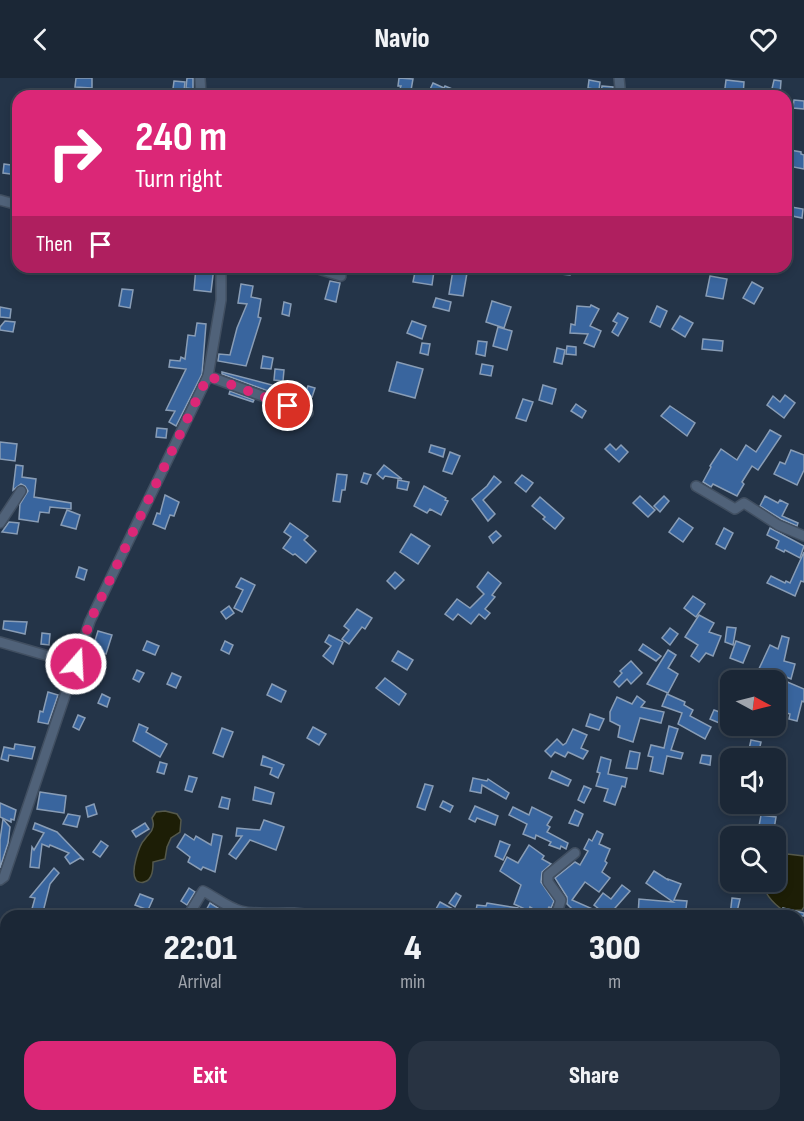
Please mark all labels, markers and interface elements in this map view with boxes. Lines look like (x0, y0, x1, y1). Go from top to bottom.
icon: back (24, 23, 57, 56)
text: Navio (374, 23, 430, 55)
icon: heart (747, 23, 780, 56)
text: 240 m (135, 112, 227, 163)
icon: right (36, 114, 114, 192)
text: Turn right (135, 163, 222, 195)
icon: arrive (84, 228, 117, 261)
text: Then (36, 231, 72, 258)
pin (262, 380, 313, 431)
icon: arrive (271, 389, 304, 422)
position arrow (44, 632, 108, 696)
north arrow (720, 670, 786, 736)
map controls (720, 670, 786, 892)
button: sound (720, 748, 786, 814)
button: search (720, 826, 786, 892)
text: 22:01 (163, 927, 237, 970)
text: 4 (404, 927, 422, 970)
text: 300 (589, 927, 641, 970)
text: Arrival (179, 970, 222, 994)
text: min (400, 970, 425, 994)
text: m (608, 970, 621, 994)
button: Exit (24, 1041, 396, 1110)
button: Share (408, 1041, 780, 1110)

